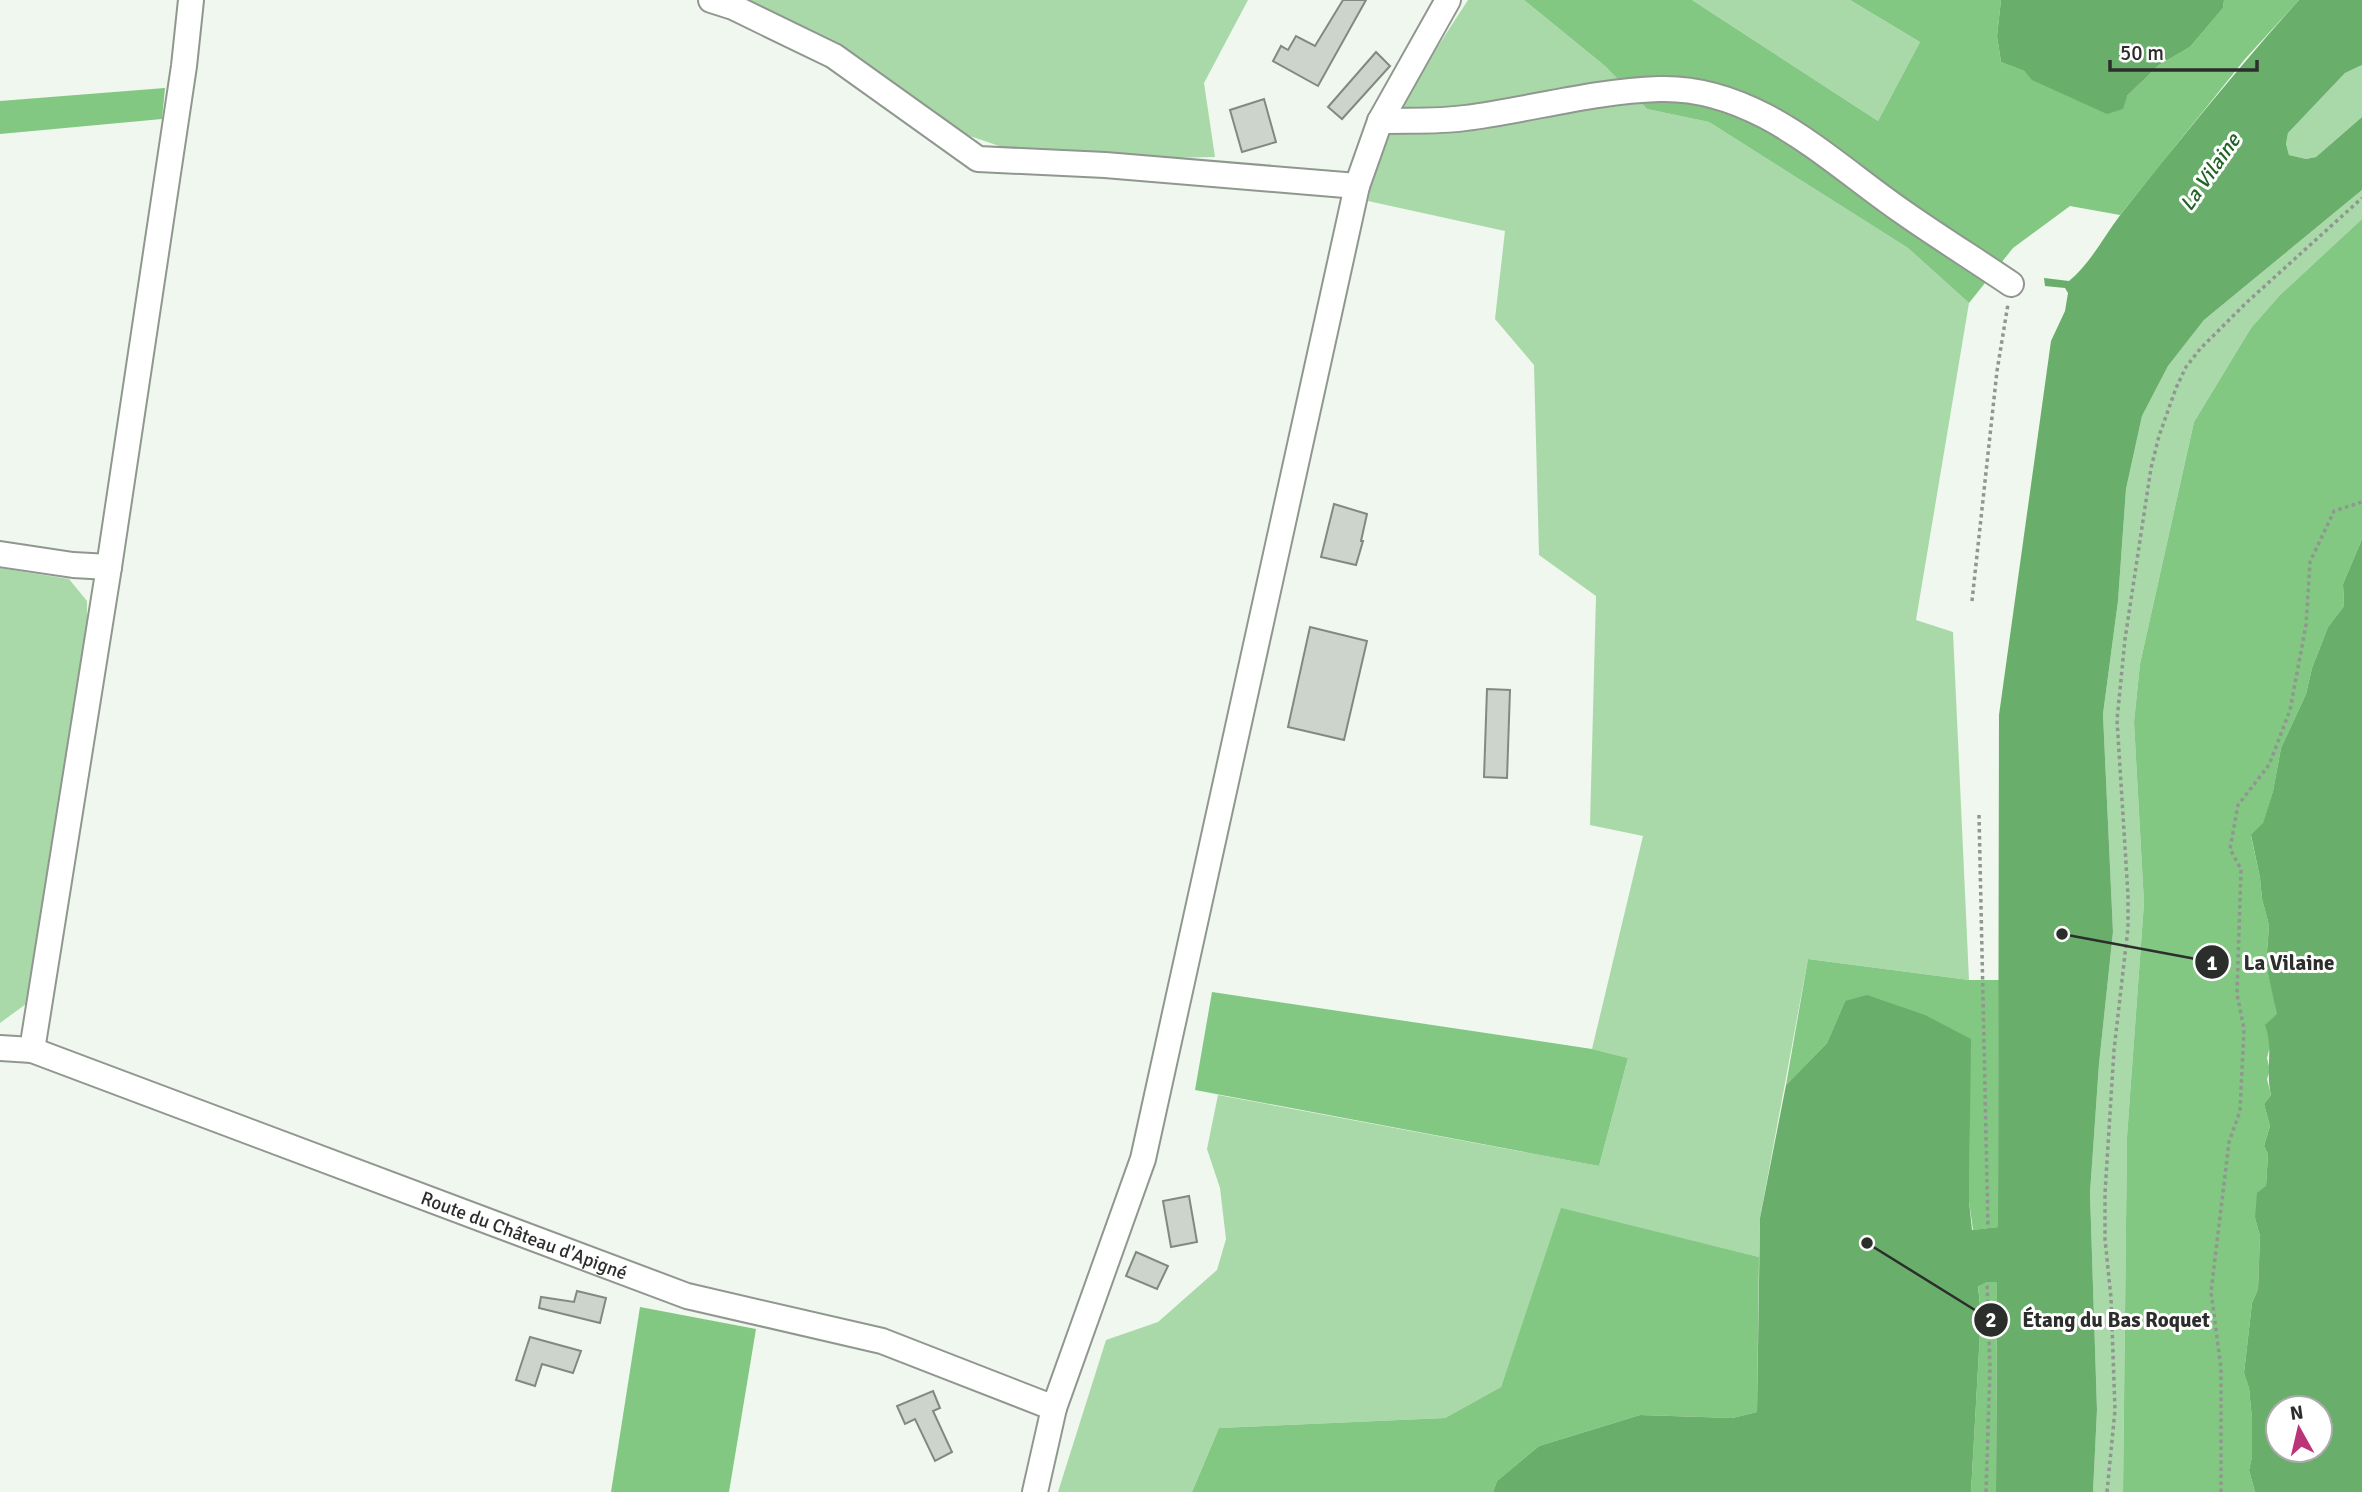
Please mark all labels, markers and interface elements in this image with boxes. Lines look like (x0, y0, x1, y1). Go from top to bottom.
scale bar (2110, 28, 2257, 72)
text: 50 m (2120, 40, 2164, 66)
water label: La Vilaine (2174, 127, 2247, 216)
callout: La Vilaine (2195, 941, 2349, 983)
text: 1 (2206, 950, 2218, 976)
text: La Vilaine (2243, 950, 2335, 976)
street label: Route du Château d'Apigné (417, 1186, 631, 1286)
callout: Étang du Bas Roquet (1973, 1299, 2224, 1341)
text: Étang du Bas Roquet (2022, 1306, 2210, 1333)
text: 2 (1985, 1307, 1997, 1333)
north arrow (2264, 1394, 2334, 1464)
text: N (2289, 1400, 2305, 1426)

